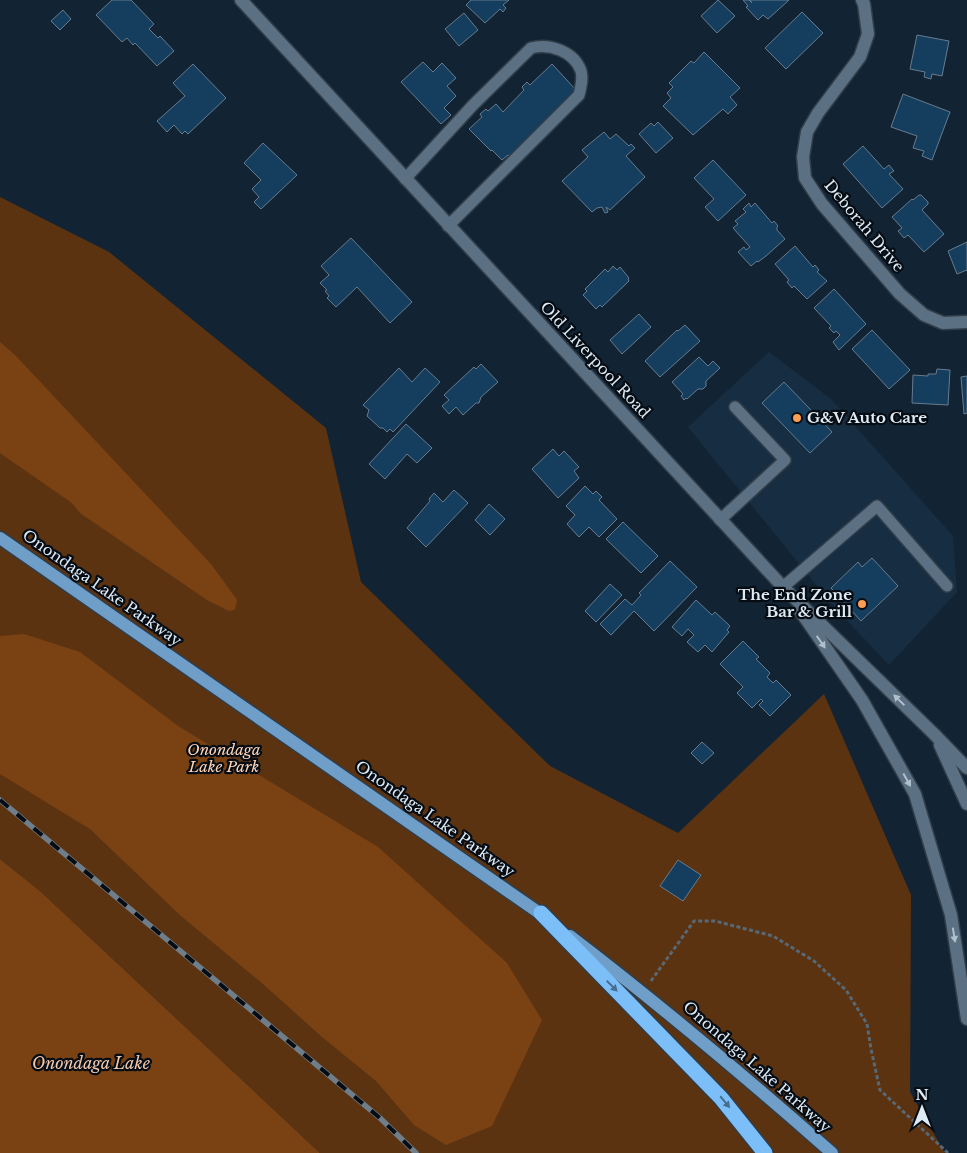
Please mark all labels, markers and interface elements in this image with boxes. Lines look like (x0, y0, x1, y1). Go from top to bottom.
street label: Deborah Drive (820, 176, 908, 276)
street label: Old Liverpool Road (536, 297, 654, 422)
place label: G&V Auto Care (807, 408, 927, 427)
marker: G&V Auto Care (791, 412, 803, 424)
street label: Onondaga Lake Parkway (19, 525, 186, 650)
place label: The End Zone Bar & Grill (738, 585, 853, 621)
marker: The End Zone Bar & Grill (856, 598, 868, 610)
one-way arrow (816, 635, 826, 648)
one-way arrow (894, 694, 906, 706)
park label: Onondaga Lake Park (187, 740, 261, 776)
street label: Onondaga Lake Parkway (352, 756, 519, 881)
one-way arrow (902, 773, 911, 786)
one-way arrow (950, 927, 958, 943)
one-way arrow (606, 979, 618, 991)
street label: Onondaga Lake Parkway (679, 997, 836, 1137)
water label: Onondaga Lake (32, 1053, 151, 1073)
north arrow (897, 1083, 947, 1133)
text: N (915, 1086, 929, 1104)
one-way arrow (719, 1096, 730, 1109)

